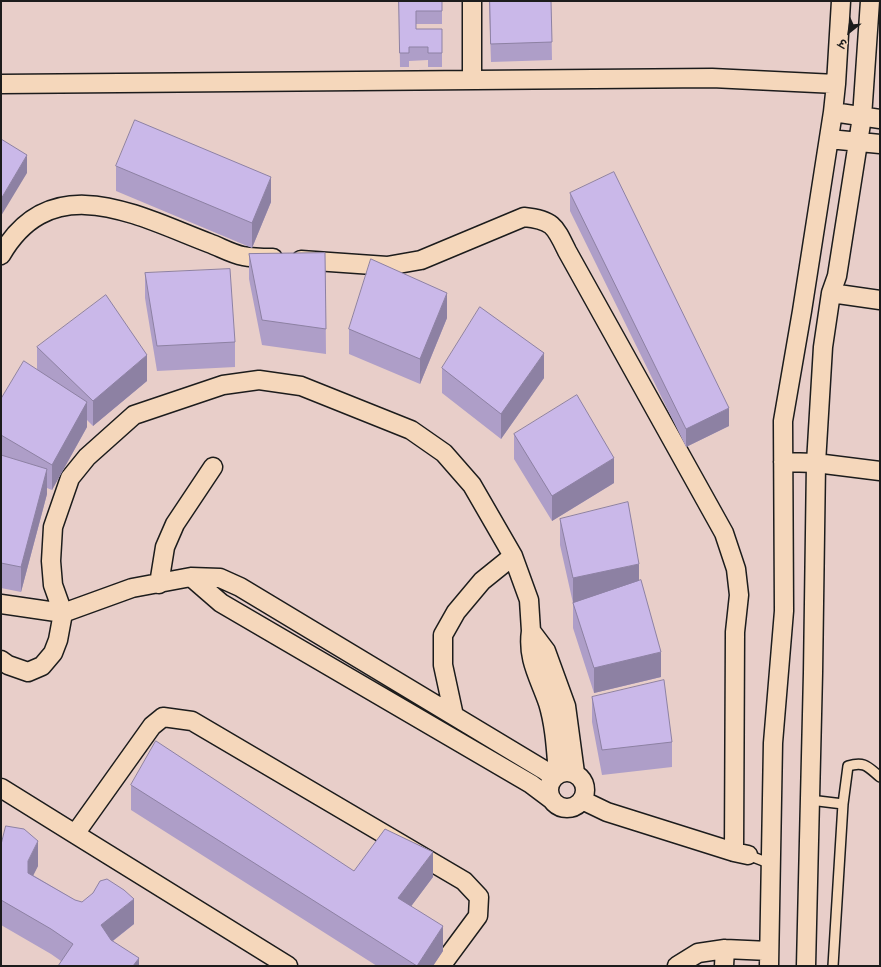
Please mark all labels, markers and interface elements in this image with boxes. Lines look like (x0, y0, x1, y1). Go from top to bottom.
north arrow (829, 12, 869, 52)
text: उ (835, 33, 851, 53)

